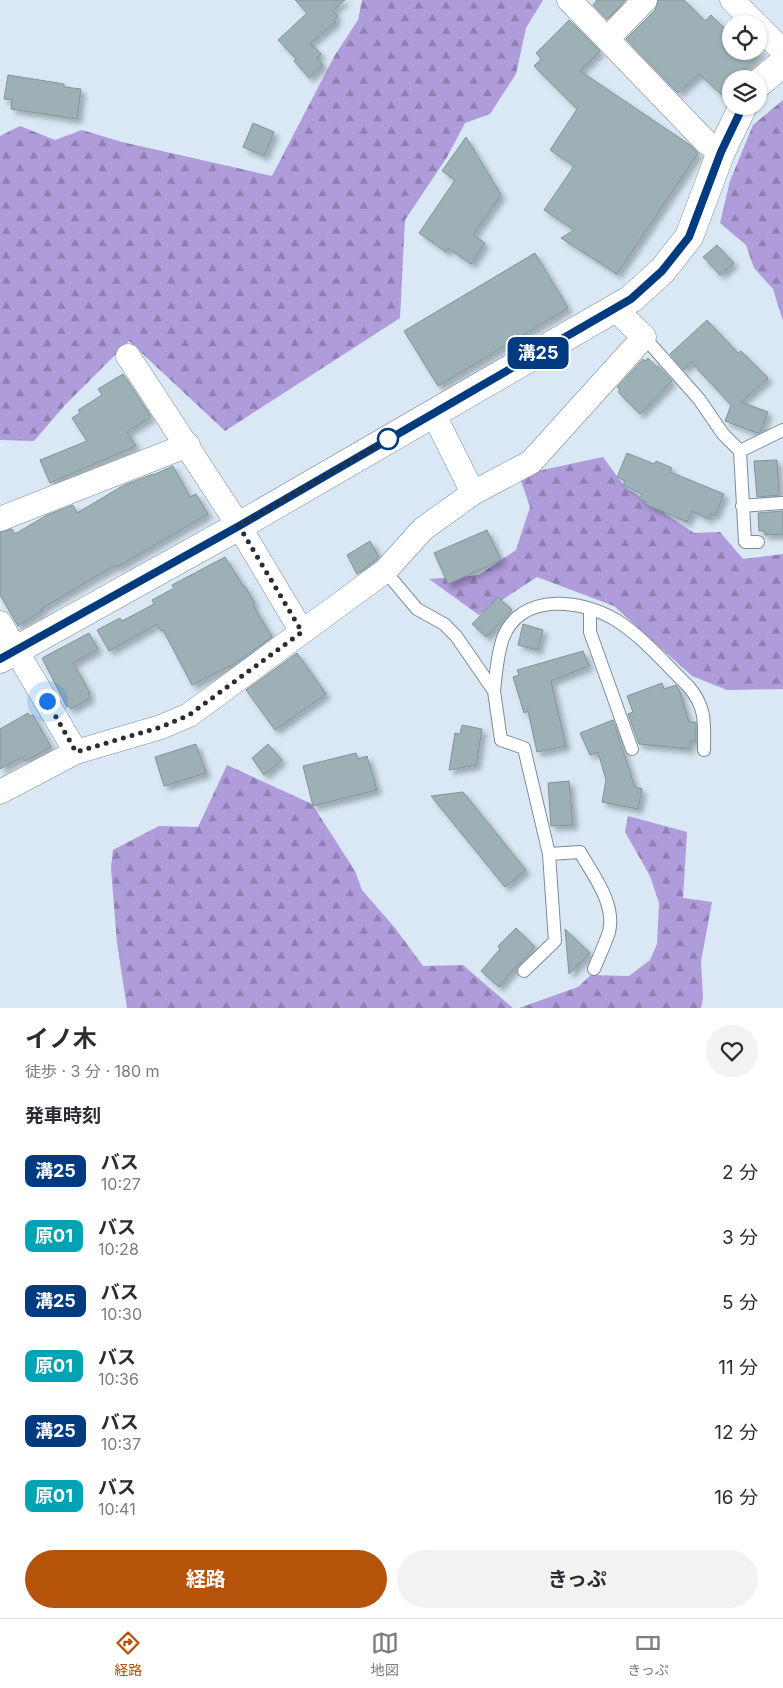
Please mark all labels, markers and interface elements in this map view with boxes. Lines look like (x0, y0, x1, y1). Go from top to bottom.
map controls (722, 15, 767, 115)
button: locate (722, 15, 767, 60)
button: layers (722, 70, 767, 115)
line badge: 溝25 (509, 337, 567, 369)
text: 溝25 (518, 342, 558, 363)
unlabelled marker (377, 428, 399, 450)
your location (35, 689, 60, 714)
text: イノ木 (25, 1024, 97, 1053)
button: heart (706, 1025, 758, 1077)
text: 徒歩 · 3 分 · 180 m (25, 1061, 160, 1081)
text: 発車時刻 (25, 1104, 101, 1127)
text: バス (101, 1151, 139, 1174)
text: 溝25 (35, 1160, 76, 1181)
text: 2 分 (722, 1161, 758, 1184)
text: 10:27 (101, 1174, 141, 1194)
text: バス (98, 1216, 136, 1239)
text: 原01 (35, 1225, 73, 1246)
text: 3 分 (722, 1226, 758, 1249)
text: 10:28 (98, 1239, 139, 1259)
text: バス (101, 1281, 139, 1304)
text: 溝25 (35, 1290, 76, 1311)
text: 5 分 (722, 1291, 758, 1314)
text: 10:30 (101, 1304, 142, 1324)
text: バス (98, 1346, 136, 1369)
text: 原01 (35, 1355, 73, 1376)
text: 11 分 (718, 1356, 758, 1379)
text: 10:36 (98, 1369, 139, 1389)
text: バス (101, 1411, 139, 1434)
text: 溝25 (35, 1420, 76, 1441)
text: 12 分 (714, 1421, 758, 1444)
text: 10:37 (101, 1434, 141, 1454)
text: バス (98, 1476, 136, 1499)
text: 原01 (35, 1485, 73, 1506)
text: 16 分 (714, 1486, 758, 1509)
text: 10:41 (98, 1499, 136, 1519)
button: 経路 (25, 1550, 387, 1608)
button: きっぷ (397, 1550, 758, 1608)
tab: 経路 (114, 1629, 142, 1679)
tab: 地図 (371, 1629, 399, 1679)
tab: きっぷ (627, 1629, 669, 1679)

